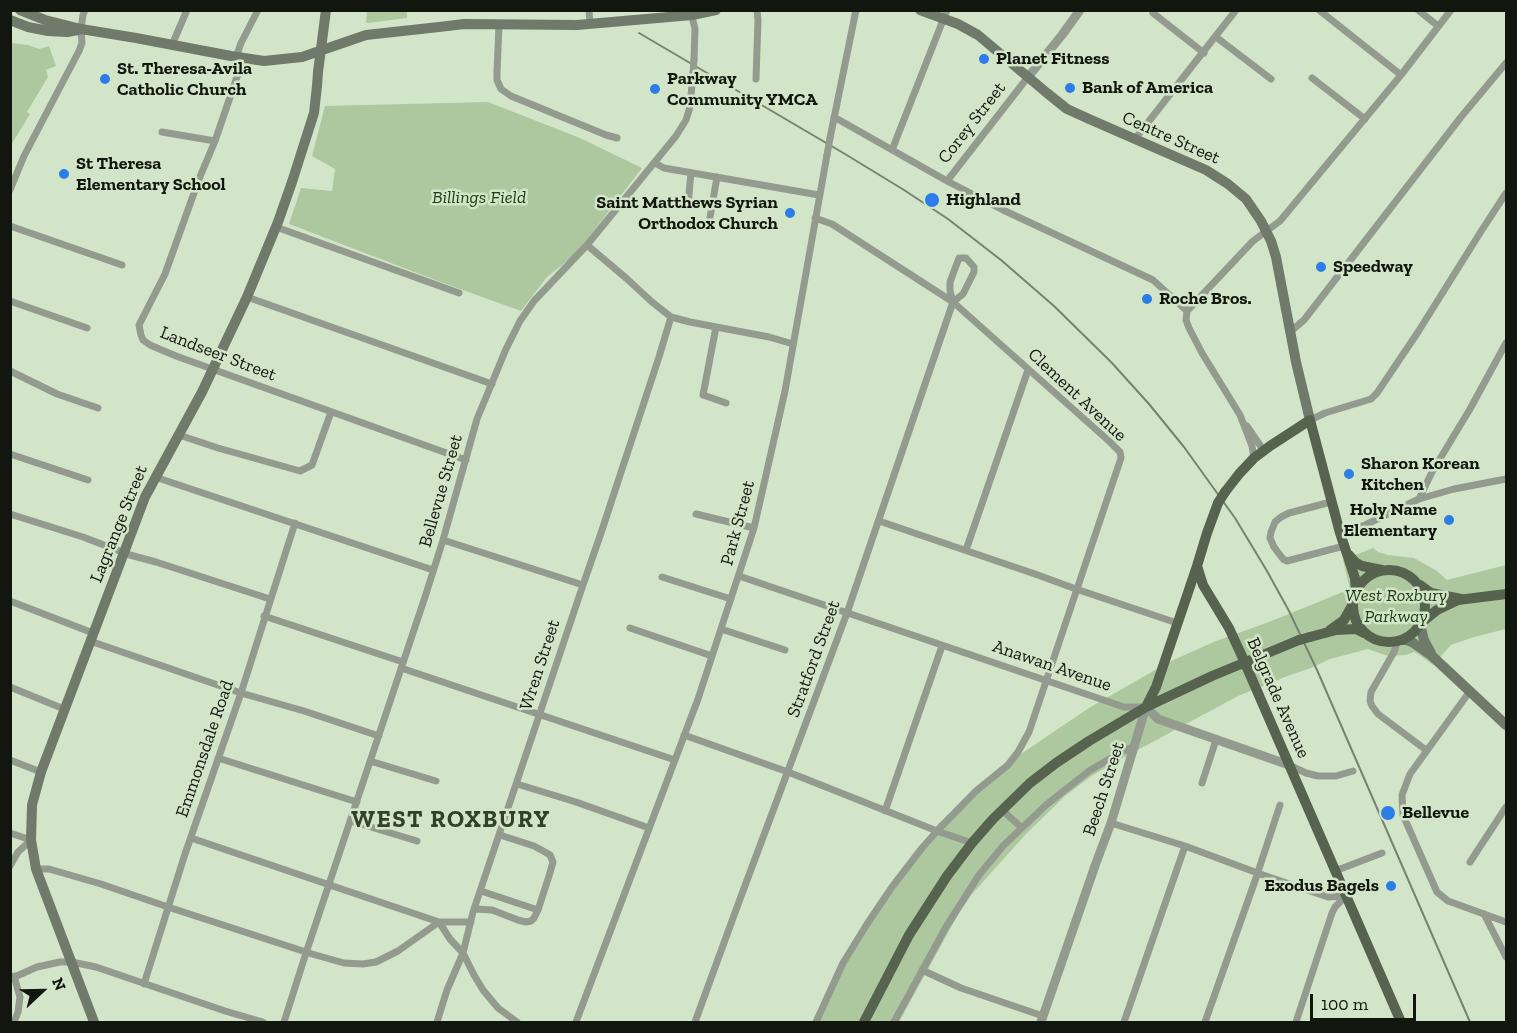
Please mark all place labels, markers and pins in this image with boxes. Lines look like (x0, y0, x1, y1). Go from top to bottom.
place label: Planet Fitness (996, 48, 1110, 70)
marker: Planet Fitness (977, 52, 991, 66)
place label: St. Theresa-Avila Catholic Church (117, 58, 252, 100)
place label: Parkway Community YMCA (667, 68, 818, 110)
marker: St. Theresa-Avila Catholic Church (98, 72, 112, 86)
place label: Bank of America (1082, 77, 1213, 99)
marker: Bank of America (1063, 81, 1077, 95)
marker: Parkway Community YMCA (648, 82, 662, 96)
place label: St Theresa Elementary School (76, 153, 226, 195)
marker: St Theresa Elementary School (57, 167, 71, 181)
place label: Highland (946, 189, 1021, 211)
marker: Highland (923, 191, 941, 209)
place label: Saint Matthews Syrian Orthodox Church (596, 192, 778, 234)
marker: Saint Matthews Syrian Orthodox Church (783, 206, 797, 220)
place label: Speedway (1333, 256, 1413, 278)
marker: Speedway (1314, 260, 1328, 274)
place label: Roche Bros. (1159, 288, 1252, 310)
marker: Roche Bros. (1140, 292, 1154, 306)
place label: Sharon Korean Kitchen (1361, 453, 1480, 496)
marker: Sharon Korean Kitchen (1342, 467, 1356, 481)
place label: Holy Name Elementary (1344, 499, 1437, 542)
marker: Holy Name Elementary (1442, 513, 1456, 527)
place label: Bellevue (1402, 802, 1469, 824)
marker: Bellevue (1379, 804, 1397, 822)
place label: Exodus Bagels (1264, 875, 1379, 897)
marker: Exodus Bagels (1384, 879, 1398, 893)

